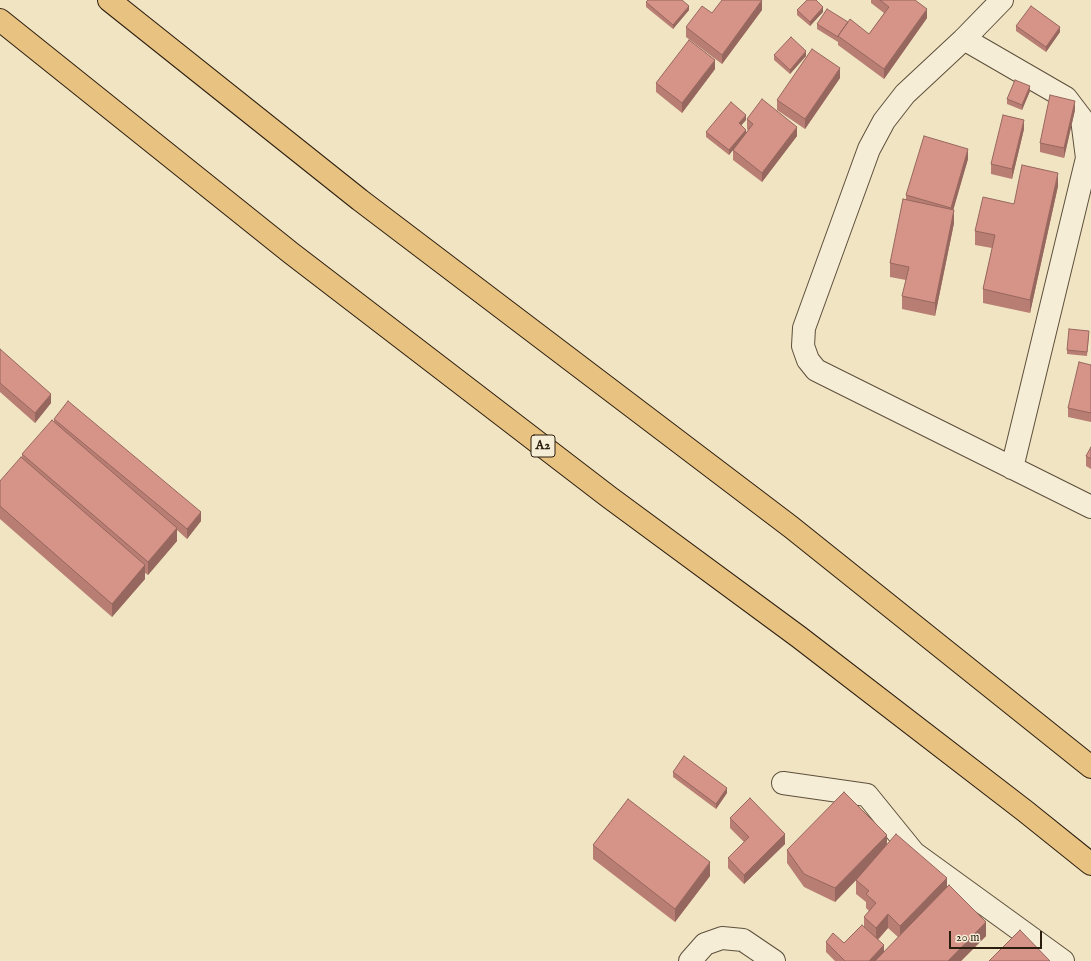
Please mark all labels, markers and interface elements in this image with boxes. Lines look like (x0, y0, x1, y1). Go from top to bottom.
road number: A2 (531, 435, 555, 457)
scale bar (951, 923, 1044, 949)
text: 20 m (956, 930, 979, 945)

